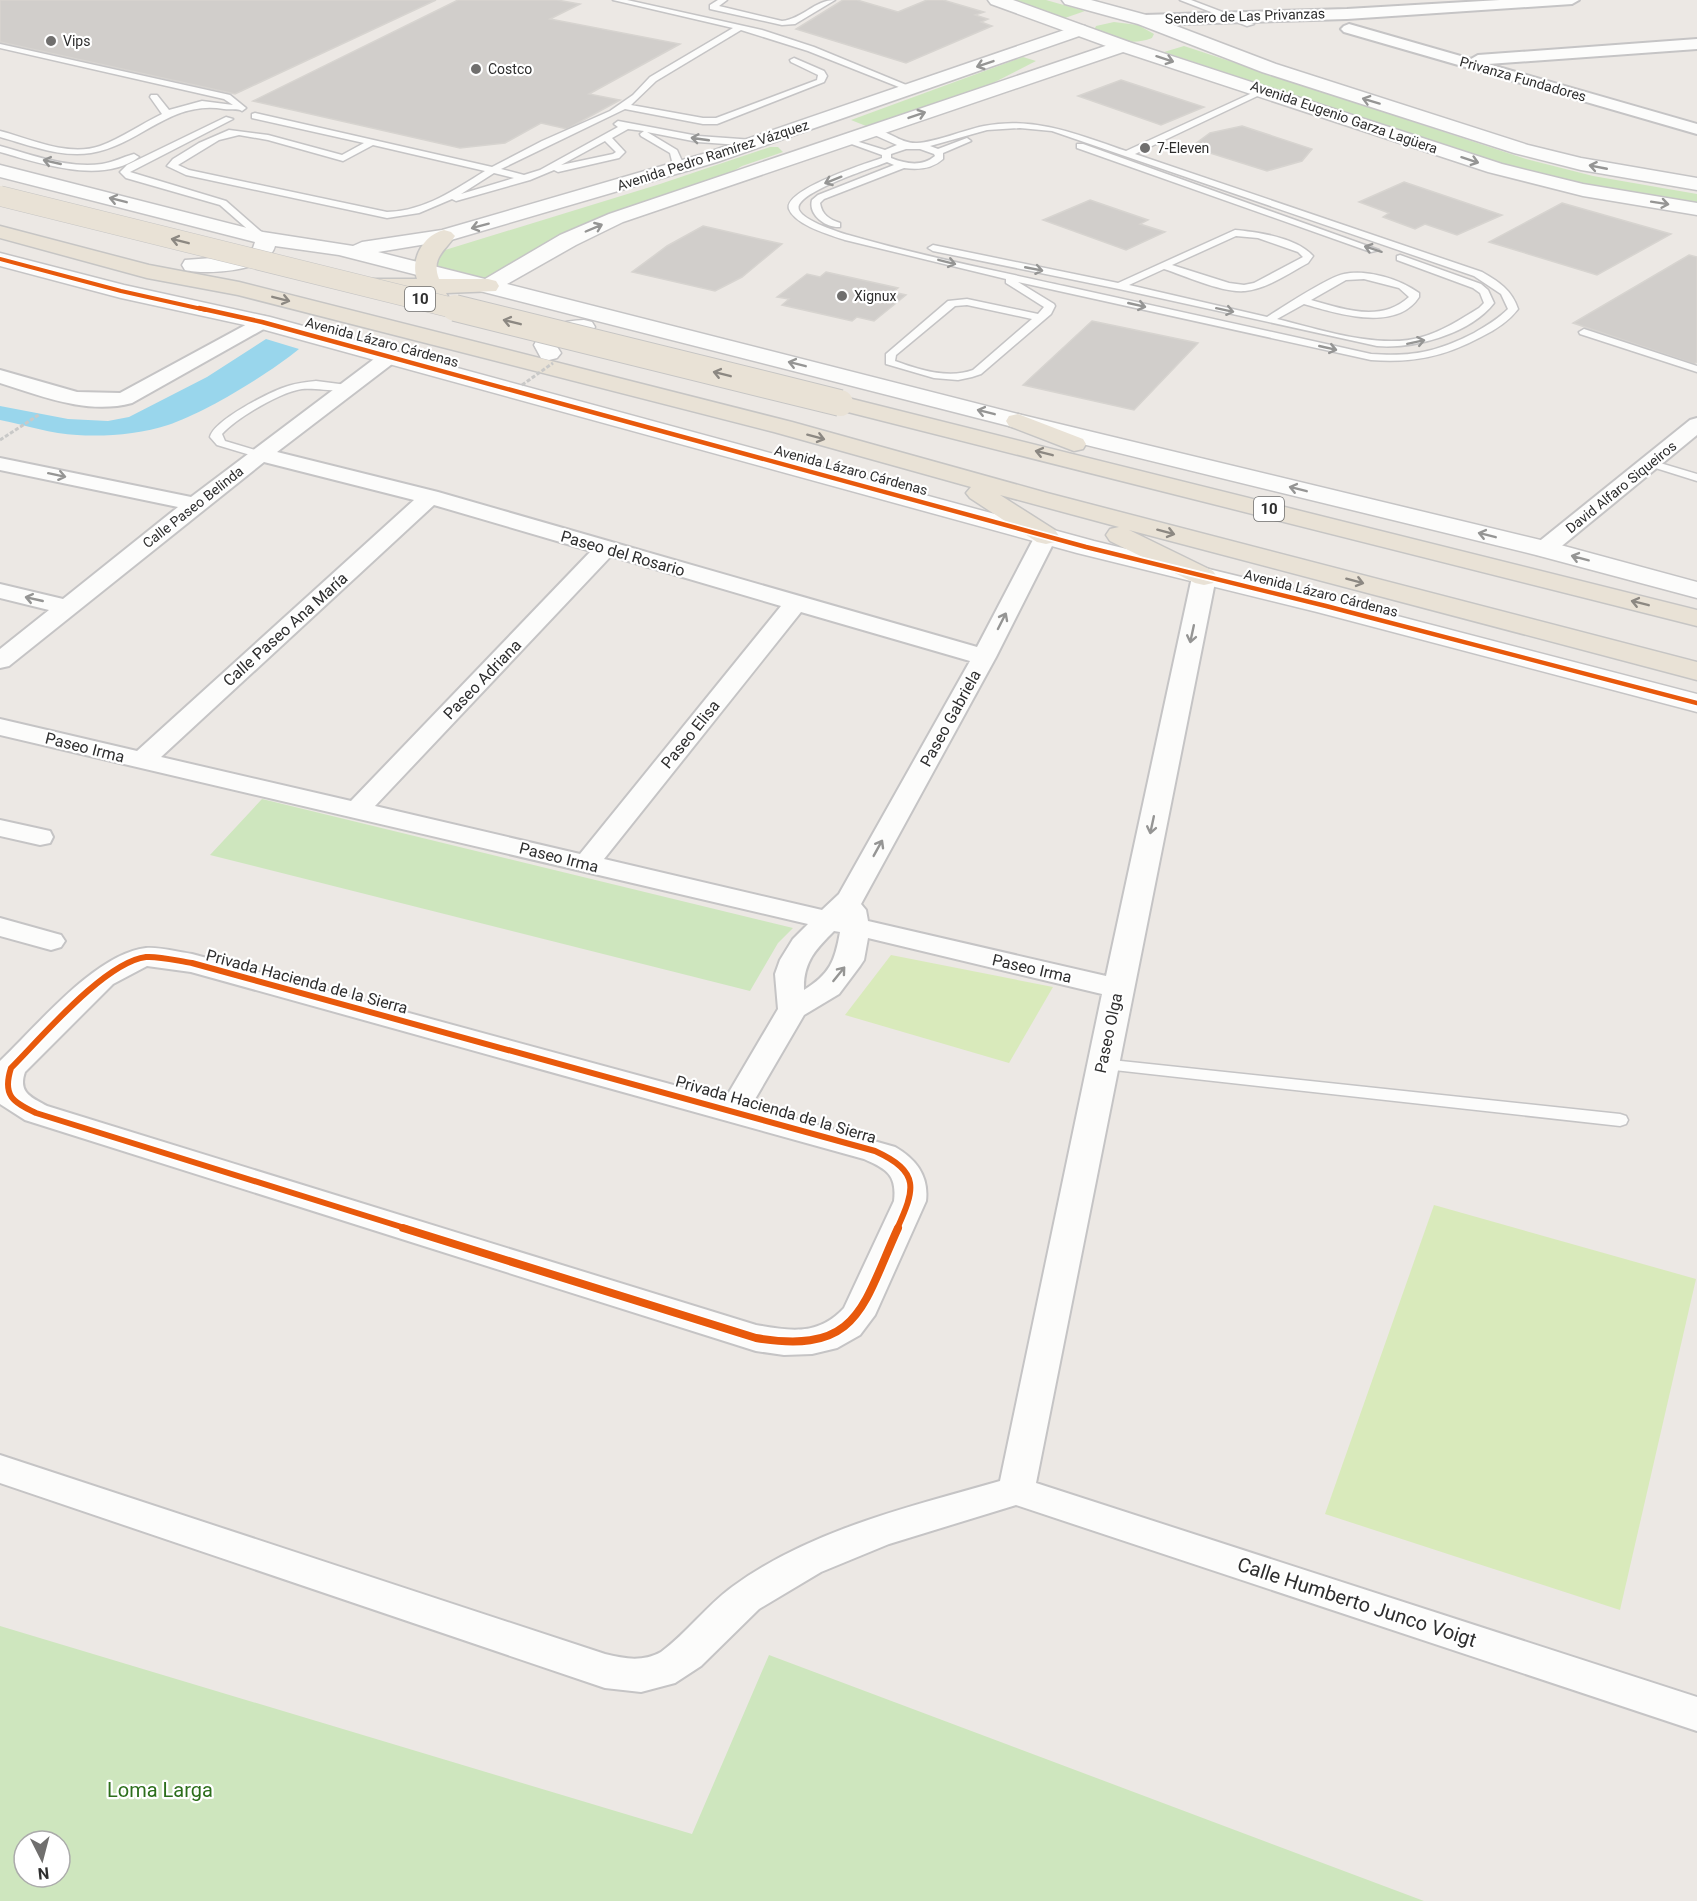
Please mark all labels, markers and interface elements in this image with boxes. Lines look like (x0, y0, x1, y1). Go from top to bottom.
street label: Sendero de Las Privanzas (1165, 5, 1325, 27)
place label: Vips (63, 33, 90, 49)
marker: Vips (44, 34, 58, 48)
street label: Privanza Fundadores (1458, 53, 1588, 105)
one-way arrow (1155, 54, 1174, 65)
one-way arrow (976, 60, 995, 71)
place label: Costco (488, 61, 532, 77)
marker: Costco (469, 62, 483, 76)
street label: Avenida Eugenio Garza Lagüera (1248, 77, 1440, 157)
one-way arrow (1362, 95, 1381, 106)
one-way arrow (907, 109, 926, 120)
street label: Avenida Pedro Ramírez Vázquez (615, 116, 811, 194)
one-way arrow (690, 134, 710, 145)
place label: 7-Eleven (1157, 140, 1209, 156)
marker: 7-Eleven (1138, 141, 1152, 155)
one-way arrow (42, 155, 61, 167)
one-way arrow (1460, 155, 1479, 166)
one-way arrow (1589, 161, 1608, 172)
one-way arrow (824, 175, 842, 186)
one-way arrow (109, 194, 128, 206)
one-way arrow (1650, 198, 1669, 209)
one-way arrow (470, 221, 489, 233)
one-way arrow (585, 222, 603, 233)
one-way arrow (171, 234, 190, 246)
one-way arrow (1364, 243, 1383, 254)
one-way arrow (937, 256, 956, 268)
one-way arrow (1024, 264, 1044, 275)
road number: 10 (405, 287, 435, 311)
place label: Xignux (854, 288, 896, 304)
marker: Xignux (835, 289, 849, 303)
one-way arrow (272, 294, 291, 306)
one-way arrow (1128, 299, 1147, 311)
one-way arrow (1215, 305, 1234, 317)
street label: Avenida Lázaro Cárdenas (304, 314, 460, 370)
one-way arrow (503, 316, 522, 327)
one-way arrow (1406, 336, 1425, 348)
one-way arrow (1317, 343, 1337, 354)
one-way arrow (788, 358, 807, 370)
one-way arrow (713, 368, 732, 380)
one-way arrow (977, 406, 996, 418)
one-way arrow (806, 431, 825, 443)
street label: David Alfaro Siqueiros (1563, 438, 1679, 536)
street label: Avenida Lázaro Cárdenas (773, 442, 929, 498)
one-way arrow (1035, 447, 1054, 459)
street label: Calle Paseo Belinda (140, 463, 246, 551)
one-way arrow (47, 470, 67, 481)
one-way arrow (1288, 482, 1307, 494)
road number: 10 (1254, 497, 1284, 521)
one-way arrow (1157, 526, 1176, 538)
street label: Paseo del Rosario (559, 527, 687, 580)
one-way arrow (1478, 529, 1497, 541)
one-way arrow (1570, 552, 1589, 564)
street label: Avenida Lázaro Cárdenas (1242, 566, 1400, 620)
street label: Calle Paseo Ana María (219, 569, 351, 690)
one-way arrow (1345, 576, 1364, 588)
one-way arrow (25, 592, 44, 604)
one-way arrow (1631, 597, 1650, 609)
one-way arrow (997, 613, 1009, 631)
one-way arrow (1186, 624, 1197, 643)
street label: Paseo Adriana (440, 635, 525, 723)
street label: Paseo Gabriela (916, 667, 985, 770)
street label: Paseo Elisa (657, 696, 724, 772)
street label: Paseo Irma (43, 728, 127, 767)
one-way arrow (1146, 814, 1157, 834)
street label: Paseo Irma (517, 838, 601, 877)
one-way arrow (873, 840, 885, 857)
street label: Privada Hacienda de la Sierra (204, 945, 410, 1018)
street label: Paseo Irma (990, 950, 1074, 987)
one-way arrow (833, 966, 846, 982)
street label: Paseo Olga (1091, 991, 1126, 1075)
street label: Privada Hacienda de la Sierra (673, 1072, 878, 1147)
street label: Calle Humberto Junco Voigt (1234, 1552, 1480, 1652)
park label: Loma Larga (107, 1778, 213, 1802)
north arrow (12, 1829, 72, 1889)
text: N (37, 1863, 50, 1883)

